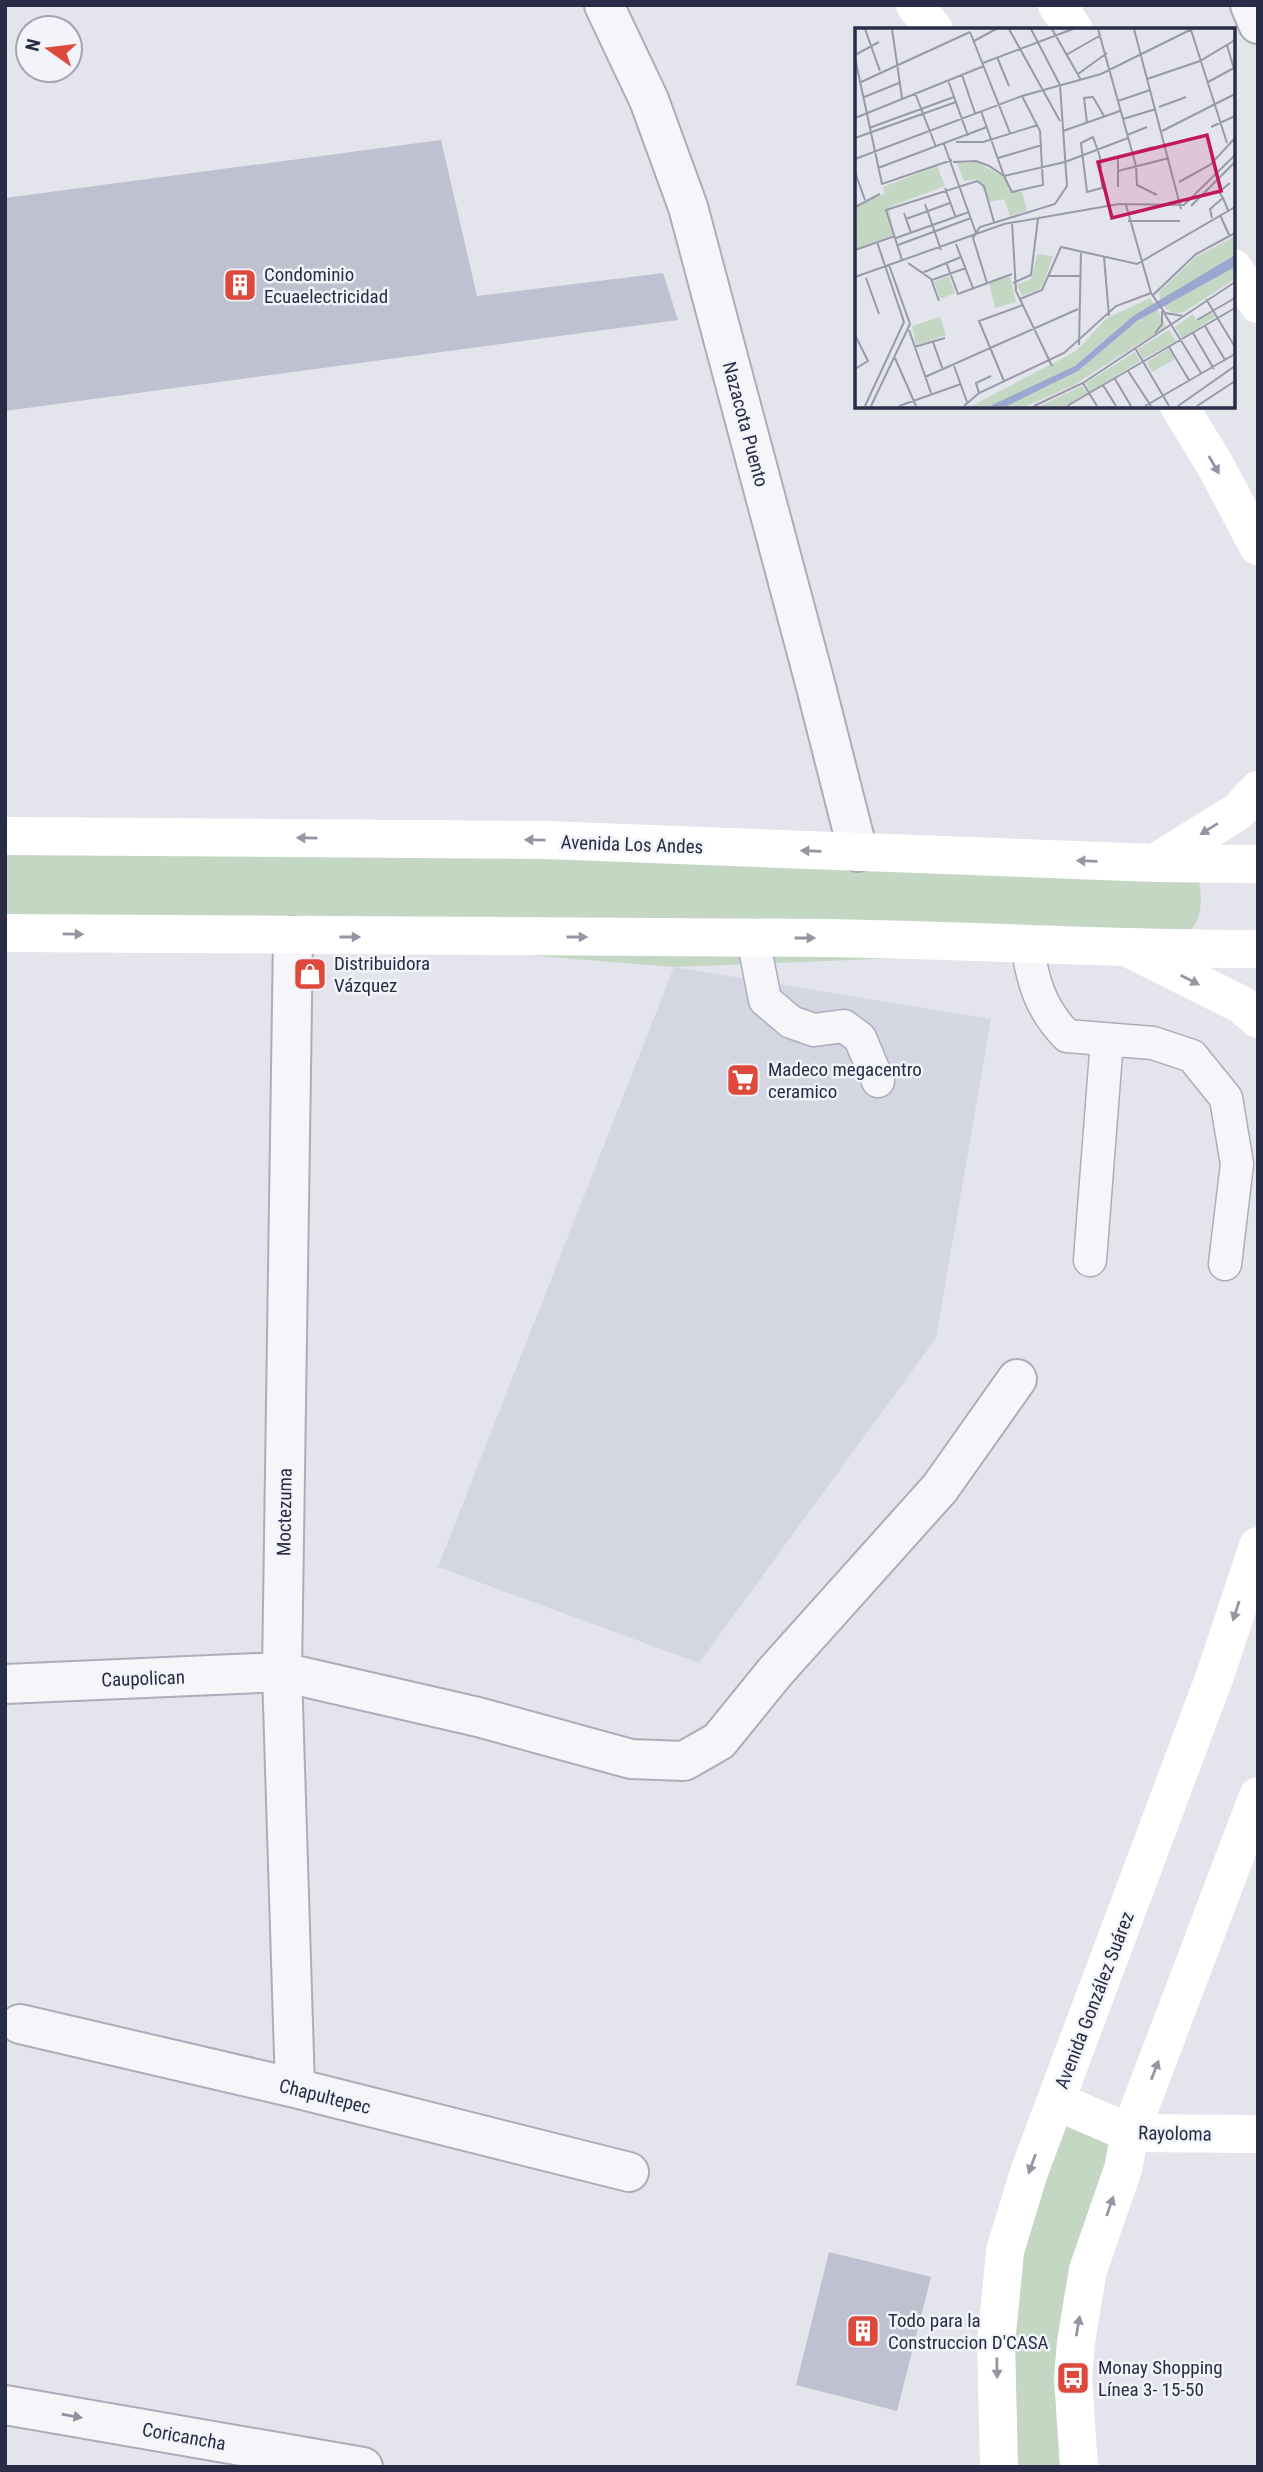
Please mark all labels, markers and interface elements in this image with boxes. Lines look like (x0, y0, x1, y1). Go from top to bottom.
north arrow (14, 14, 84, 84)
inset map (855, 28, 1235, 408)
text: N (20, 37, 46, 53)
place label: Condominio Ecuaelectricidad (264, 263, 388, 308)
building icon: Condominio Ecuaelectricidad (221, 266, 259, 304)
street label: Nazacota Puento (718, 359, 773, 489)
one-way arrow (1208, 455, 1220, 474)
one-way arrow (1199, 823, 1219, 836)
street label: Avenida Los Andes (560, 831, 704, 858)
one-way arrow (296, 832, 318, 844)
one-way arrow (523, 835, 545, 846)
one-way arrow (800, 845, 822, 856)
one-way arrow (1076, 855, 1098, 866)
one-way arrow (63, 928, 85, 940)
one-way arrow (339, 931, 361, 943)
one-way arrow (567, 931, 589, 943)
one-way arrow (794, 932, 816, 944)
place label: Distribuidora Vázquez (334, 952, 430, 997)
shop icon: Distribuidora Vázquez (291, 955, 329, 993)
one-way arrow (1180, 975, 1200, 986)
place label: Madeco megacentro ceramico (768, 1058, 922, 1103)
supermarket icon: Madeco megacentro ceramico (724, 1061, 762, 1099)
street label: Moctezuma (272, 1468, 297, 1556)
one-way arrow (1230, 1601, 1241, 1622)
street label: Caupolican (101, 1666, 185, 1691)
street label: Avenida González Suárez (1050, 1908, 1139, 2092)
one-way arrow (1149, 2059, 1160, 2080)
street label: Chapultepec (277, 2074, 373, 2119)
street label: Rayoloma (1138, 2121, 1212, 2146)
one-way arrow (1026, 2154, 1037, 2175)
one-way arrow (1105, 2195, 1116, 2216)
place label: Todo para la Construccion D'CASA (888, 2309, 1049, 2354)
building icon: Todo para la Construccion D'CASA (844, 2312, 882, 2350)
one-way arrow (1073, 2314, 1084, 2336)
place label: Monay Shopping Línea 3- 15-50 (1098, 2356, 1223, 2401)
one-way arrow (991, 2357, 1002, 2379)
bus stop icon: Monay Shopping Línea 3- 15-50 (1054, 2359, 1092, 2397)
one-way arrow (62, 2411, 84, 2422)
street label: Coricancha (140, 2418, 228, 2455)

